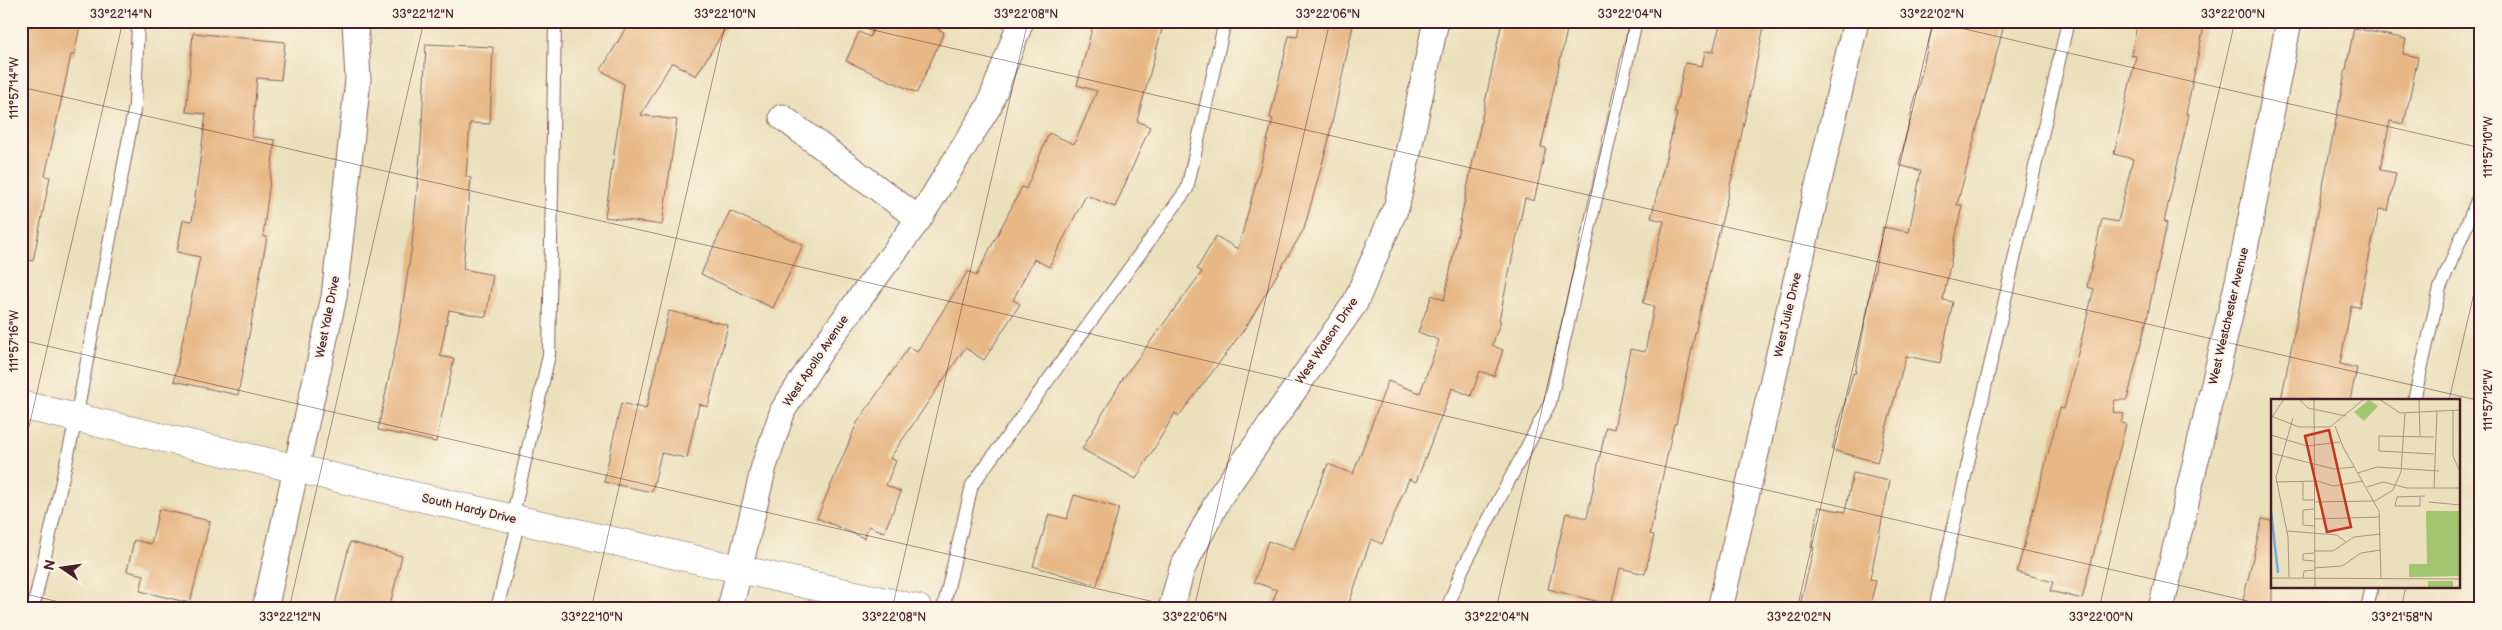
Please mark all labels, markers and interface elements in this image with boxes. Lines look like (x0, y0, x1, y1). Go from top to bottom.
text: 33°22'14"N (90, 7, 152, 22)
text: 33°22'12"N (392, 7, 454, 22)
text: 33°22'10"N (694, 7, 756, 22)
text: 33°22'08"N (994, 7, 1058, 22)
text: 33°22'06"N (1296, 7, 1360, 22)
text: 33°22'04"N (1598, 7, 1662, 22)
text: 33°22'02"N (1900, 7, 1964, 22)
text: 33°22'00"N (2201, 7, 2265, 22)
text: 111°57'14"W (7, 57, 22, 119)
text: 111°57'10"W (2481, 116, 2496, 178)
street label: West Westchester Avenue (2206, 246, 2252, 386)
street label: West Julie Drive (1771, 271, 1805, 359)
street label: West Yale Drive (313, 275, 343, 359)
street label: West Watson Drive (1292, 295, 1362, 387)
text: 111°57'16"W (7, 310, 22, 372)
street label: West Apollo Avenue (780, 312, 852, 410)
text: 111°57'12"W (2481, 369, 2496, 431)
inset map (2271, 399, 2460, 588)
street label: South Hardy Drive (420, 491, 518, 527)
north arrow (38, 542, 88, 592)
text: N (40, 558, 59, 572)
text: 33°22'12"N (259, 610, 321, 625)
text: 33°22'10"N (561, 610, 623, 625)
text: 33°22'08"N (862, 610, 926, 625)
text: 33°22'06"N (1163, 610, 1227, 625)
text: 33°22'04"N (1465, 610, 1529, 625)
text: 33°22'02"N (1767, 610, 1831, 625)
text: 33°22'00"N (2069, 610, 2133, 625)
text: 33°21'58"N (2371, 610, 2433, 625)

